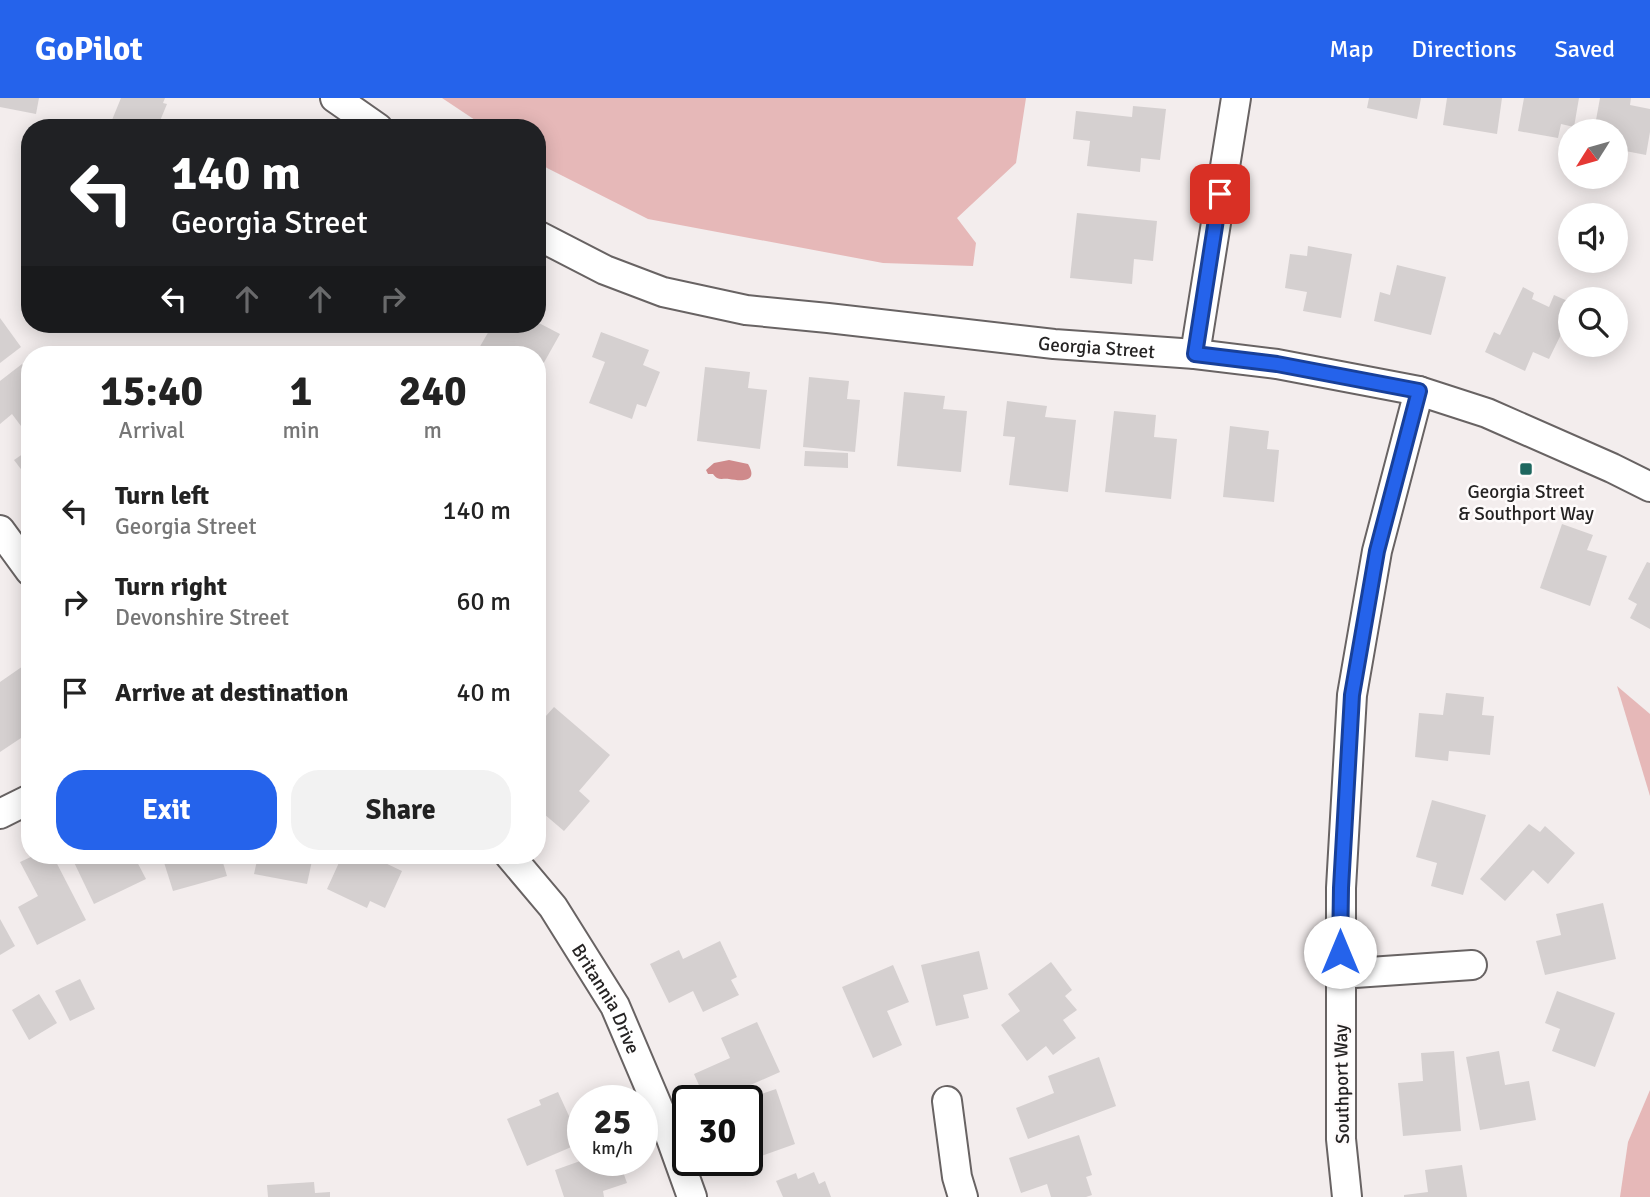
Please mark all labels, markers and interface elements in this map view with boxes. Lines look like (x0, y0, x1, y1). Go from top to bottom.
text: GoPilot (35, 29, 143, 70)
text: Map (1329, 34, 1374, 64)
text: Directions (1412, 34, 1517, 64)
text: Saved (1555, 34, 1615, 64)
north arrow (1558, 119, 1628, 189)
map controls (1558, 119, 1628, 357)
text: 140 m (171, 143, 301, 203)
icon: left (56, 147, 147, 238)
pin (1190, 164, 1250, 224)
icon: arrive (1201, 175, 1239, 213)
text: Georgia Street (171, 203, 368, 242)
button: sound (1558, 203, 1628, 273)
icon: left (155, 280, 193, 318)
icon: ahead (228, 280, 266, 318)
icon: ahead (301, 280, 339, 318)
icon: right (374, 280, 412, 318)
button: search (1558, 287, 1628, 357)
street label: Georgia Street (1037, 331, 1156, 364)
text: 15:40 (100, 366, 203, 417)
text: 1 (290, 366, 312, 417)
text: 240 (399, 366, 467, 417)
text: Arrival (119, 416, 185, 445)
text: min (282, 416, 320, 445)
text: m (424, 416, 442, 445)
marker: Georgia Street & Southport Way (1518, 461, 1534, 477)
text: Turn left (115, 480, 209, 512)
place label: Georgia Street & Southport Way (1458, 480, 1594, 526)
icon: left (56, 492, 94, 530)
text: 140 m (442, 495, 511, 527)
text: Georgia Street (115, 512, 256, 541)
text: Turn right (115, 571, 227, 603)
icon: right (56, 583, 94, 621)
text: 60 m (456, 586, 511, 618)
text: Devonshire Street (115, 603, 289, 632)
icon: arrive (56, 674, 94, 712)
text: Arrive at destination (115, 677, 348, 709)
text: 40 m (456, 677, 511, 709)
button: Exit (56, 770, 277, 850)
button: Share (291, 770, 511, 850)
position arrow (1303, 915, 1377, 989)
street label: Britannia Drive (566, 939, 645, 1058)
street label: Southport Way (1329, 1024, 1355, 1144)
speed limit sign: 30 (672, 1085, 763, 1176)
text: 25 (594, 1100, 631, 1143)
text: km/h (592, 1137, 633, 1159)

